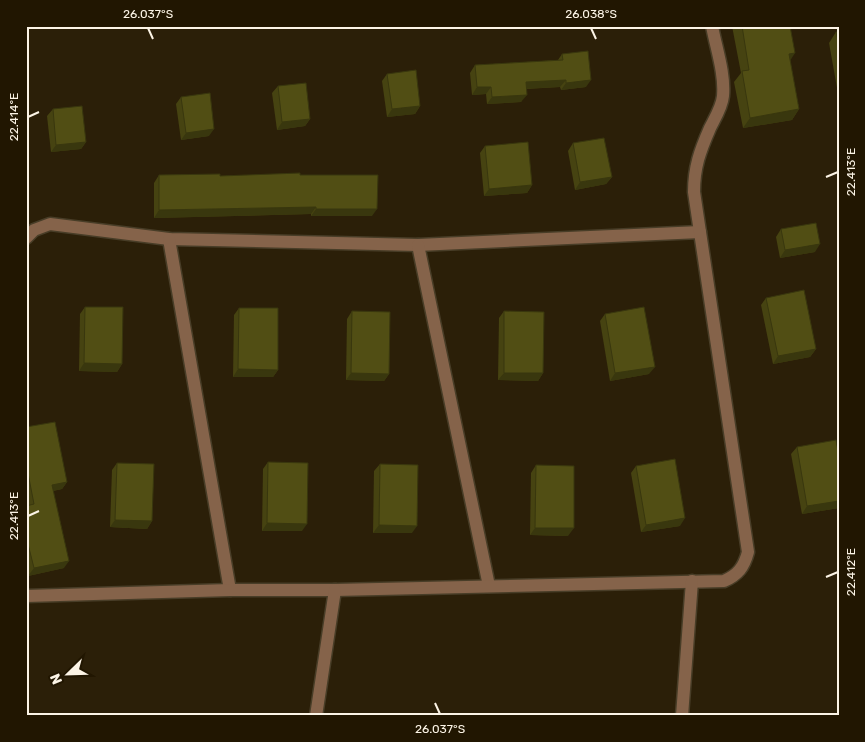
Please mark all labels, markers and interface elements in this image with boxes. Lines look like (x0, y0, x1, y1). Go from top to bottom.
text: 26.037°S (123, 7, 173, 21)
text: 26.038°S (565, 7, 617, 21)
text: 22.414°E (7, 93, 21, 141)
text: 22.413°E (844, 148, 858, 196)
text: 22.413°E (7, 492, 21, 540)
text: 22.412°E (844, 548, 858, 596)
north arrow (42, 650, 92, 700)
text: N (47, 671, 66, 687)
text: 26.037°S (415, 722, 465, 736)

